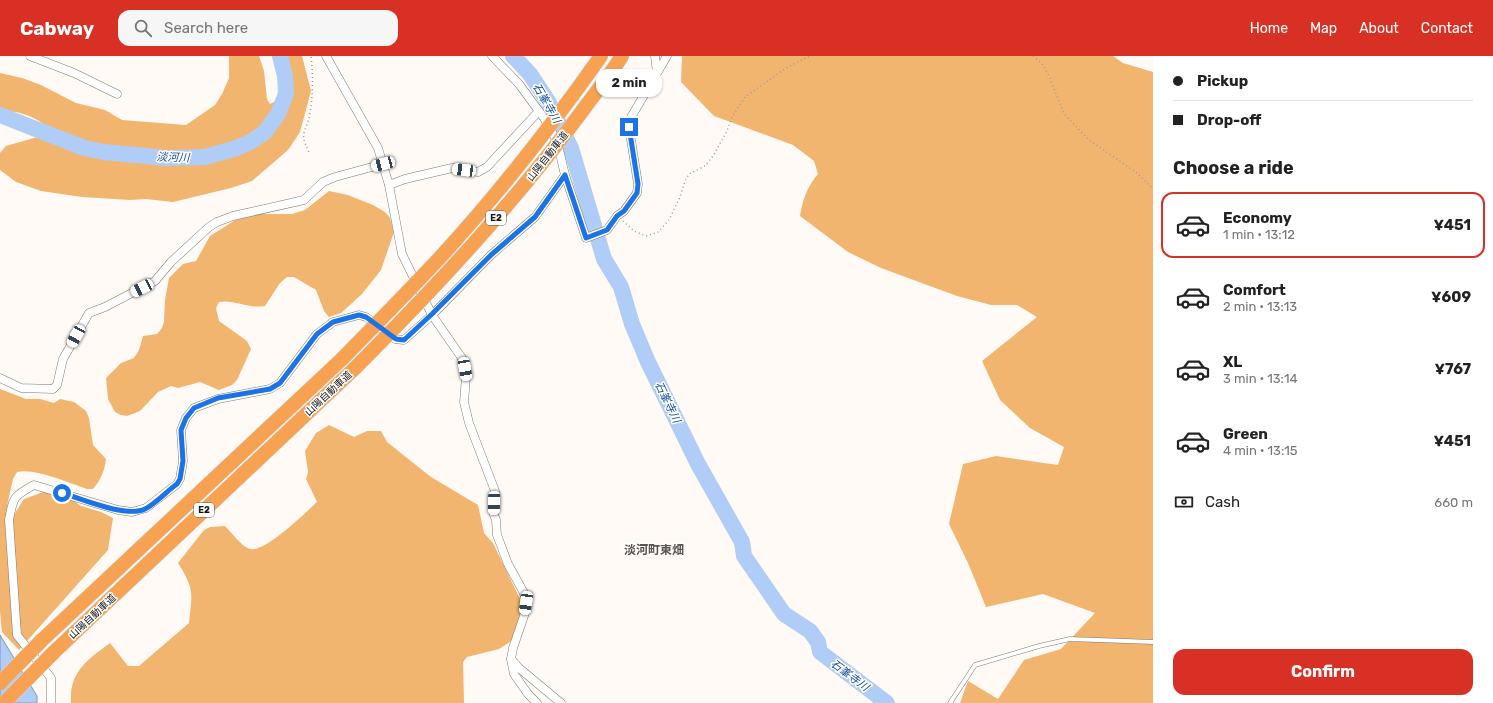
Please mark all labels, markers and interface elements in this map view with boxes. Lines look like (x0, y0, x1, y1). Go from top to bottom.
search box (118, 10, 398, 46)
text: Cabway (20, 17, 94, 40)
icon: search (132, 17, 154, 39)
text: Search here (164, 19, 248, 37)
text: Home (1250, 20, 1288, 37)
text: Map (1310, 20, 1337, 37)
text: About (1359, 20, 1399, 37)
text: Contact (1421, 20, 1473, 37)
callout: 2 min (596, 69, 662, 97)
text: Pickup (1197, 72, 1248, 90)
text: 2 min (611, 75, 647, 90)
water label: 石峯寺川 (530, 81, 564, 126)
text: Drop-off (1197, 111, 1261, 129)
route end (620, 118, 638, 136)
street label: 山陽自動車道 (525, 129, 571, 184)
water label: 淡河川 (156, 150, 191, 165)
car (370, 155, 396, 173)
text: Choose a ride (1173, 157, 1294, 179)
car (451, 163, 477, 177)
icon: car (1175, 207, 1211, 243)
text: Economy (1223, 209, 1292, 227)
road number: E2 (486, 211, 506, 225)
text: ¥451 (1433, 216, 1471, 234)
text: 1 min · 13:12 (1223, 227, 1295, 242)
car (129, 277, 155, 299)
icon: car (1175, 279, 1211, 315)
text: Comfort (1223, 281, 1286, 299)
text: ¥609 (1431, 288, 1471, 306)
text: 2 min · 13:13 (1223, 299, 1297, 314)
car (65, 323, 87, 349)
icon: car (1175, 351, 1211, 387)
text: XL (1223, 353, 1242, 371)
car (457, 356, 473, 382)
text: ¥767 (1435, 360, 1471, 378)
street label: 山陽自動車道 (303, 369, 355, 419)
text: 3 min · 13:14 (1223, 371, 1298, 386)
water label: 石峯寺川 (652, 380, 683, 426)
icon: car (1175, 423, 1211, 459)
text: Green (1223, 425, 1268, 443)
text: ¥451 (1433, 432, 1471, 450)
text: 4 min · 13:15 (1223, 443, 1298, 458)
route start (53, 484, 71, 502)
car (488, 491, 500, 515)
icon: cash (1173, 491, 1195, 513)
text: Cash (1205, 493, 1240, 511)
text: 660 m (1434, 495, 1473, 510)
road number: E2 (194, 503, 214, 517)
district label: 淡河町東畑 (624, 543, 684, 557)
car (518, 590, 534, 616)
street label: 山陽自動車道 (67, 592, 119, 642)
button: Confirm (1173, 649, 1473, 695)
water label: 石峯寺川 (828, 657, 872, 694)

